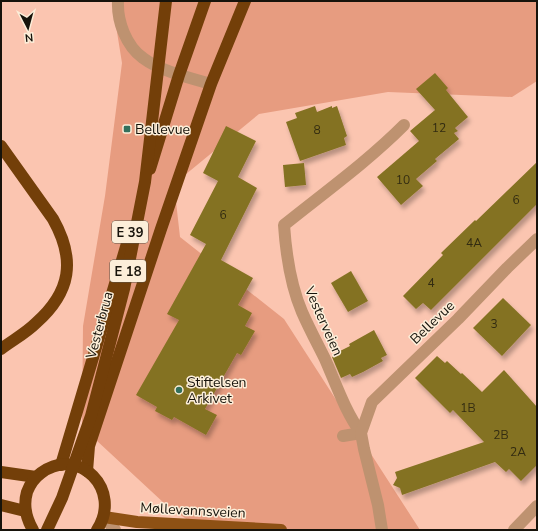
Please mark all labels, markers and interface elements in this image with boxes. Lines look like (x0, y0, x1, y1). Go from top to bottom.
north arrow (8, 8, 48, 48)
text: N (24, 30, 34, 45)
place label: Bellevue (135, 120, 190, 139)
house number: 12 (432, 120, 446, 136)
house number: 8 (313, 122, 321, 138)
marker: Bellevue (122, 124, 132, 134)
house number: 10 (396, 172, 410, 188)
house number: 6 (512, 192, 520, 208)
house number: 6 (219, 207, 227, 223)
road number: E 39 (112, 221, 148, 243)
house number: 4A (466, 235, 482, 251)
road number: E 18 (110, 260, 146, 282)
house number: 4 (427, 275, 435, 291)
street label: Vesterveien (299, 283, 347, 359)
street label: Vesterbrua (81, 289, 118, 362)
street label: Bellevue (406, 296, 459, 348)
house number: 3 (490, 316, 498, 332)
place label: Stiftelsen Arkivet (187, 373, 247, 408)
marker: Stiftelsen Arkivet (174, 385, 184, 395)
house number: 1B (460, 400, 476, 416)
house number: 2B (493, 427, 509, 443)
house number: 2A (510, 444, 526, 460)
street label: Møllevannsveien (140, 498, 246, 523)

